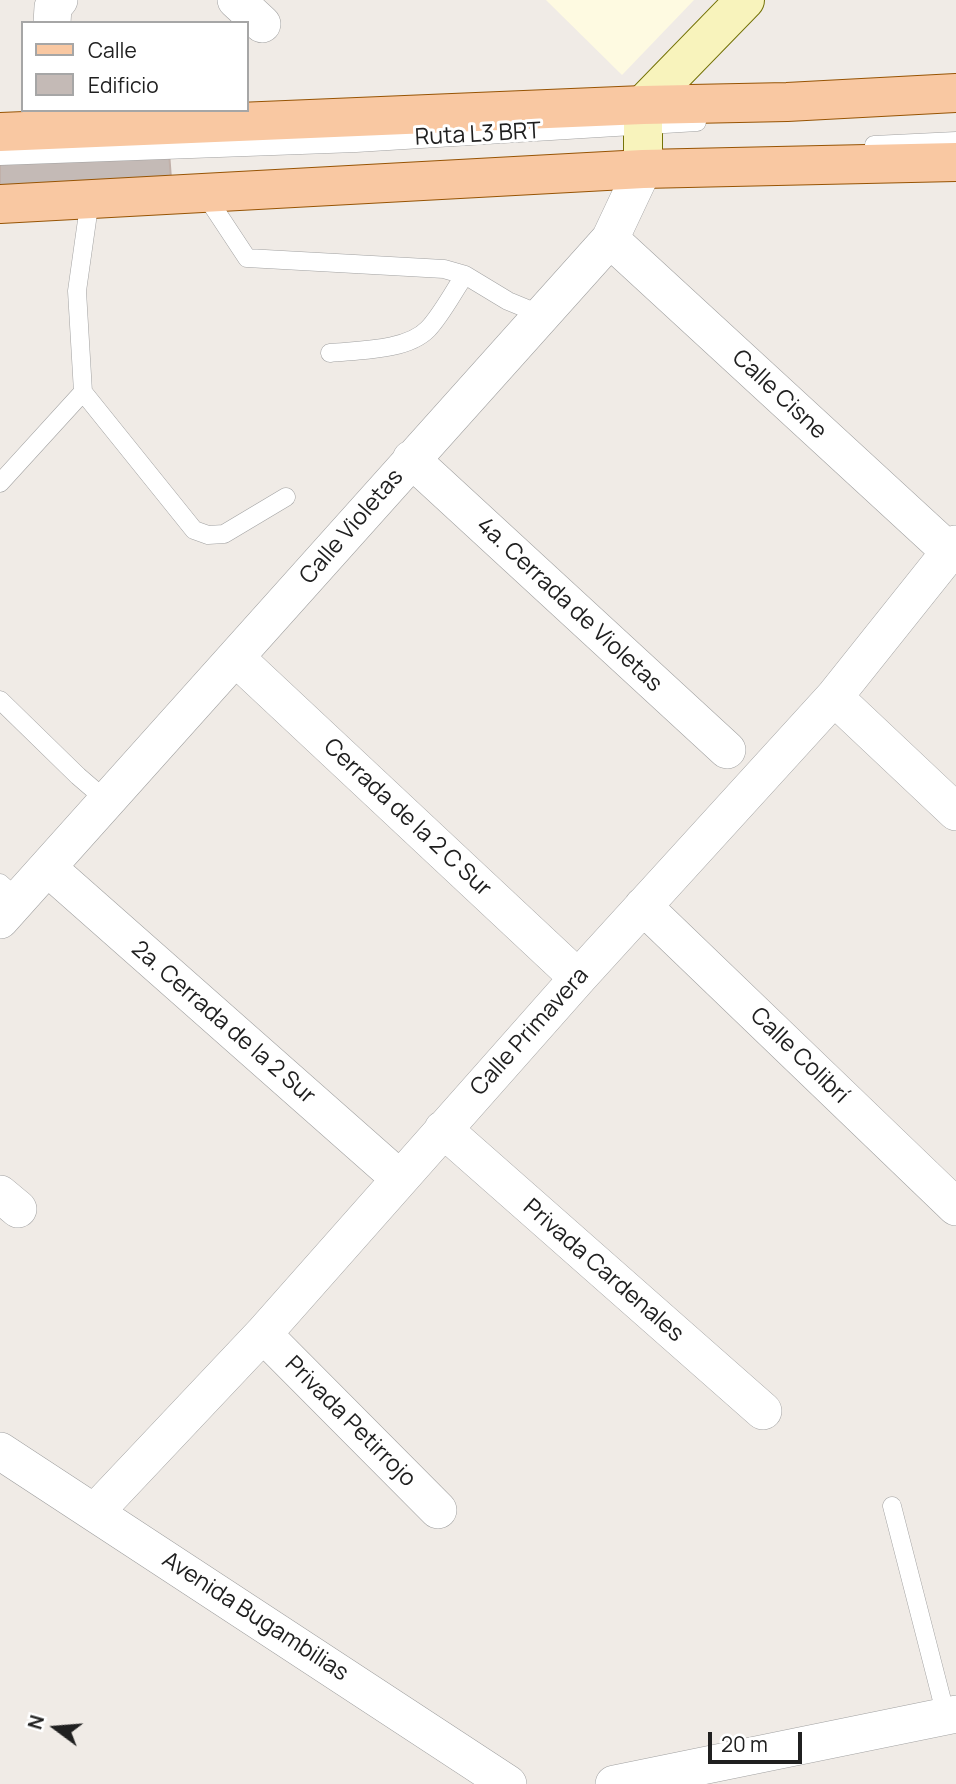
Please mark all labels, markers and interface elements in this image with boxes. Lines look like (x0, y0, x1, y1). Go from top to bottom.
legend (21, 21, 248, 112)
text: Calle (88, 36, 137, 64)
text: Edificio (88, 71, 159, 99)
street label: Ruta L3 BRT (414, 118, 542, 152)
street label: Calle Cisne (726, 344, 832, 446)
street label: Calle Violetas (295, 464, 409, 590)
street label: 4a. Cerrada de Violetas (471, 512, 667, 698)
street label: Cerrada de la 2 C Sur (317, 733, 497, 903)
street label: 2a. Cerrada de la 2 Sur (126, 936, 320, 1110)
street label: Calle Primavera (465, 962, 595, 1102)
street label: Calle Colibrí (744, 1002, 854, 1110)
street label: Privada Cardenales (517, 1194, 689, 1348)
street label: Privada Petirrojo (279, 1351, 421, 1493)
street label: Avenida Bugambilias (157, 1547, 353, 1687)
north arrow (21, 1693, 91, 1763)
text: N (21, 1712, 50, 1732)
scale bar (711, 1718, 806, 1762)
text: 20 m (721, 1730, 768, 1758)

